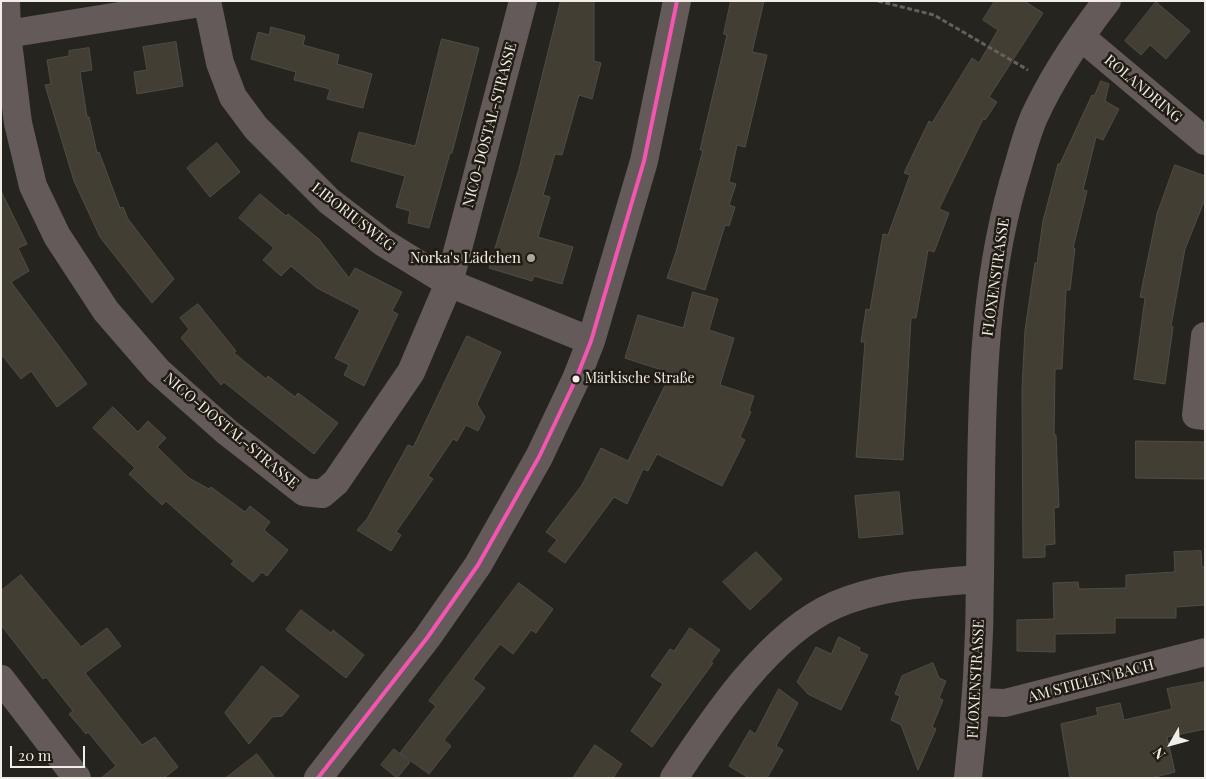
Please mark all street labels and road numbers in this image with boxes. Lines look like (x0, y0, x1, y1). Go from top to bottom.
street label: NICO-DOSTAL-STRASSE (459, 40, 521, 210)
street label: ROLANDRING (1101, 51, 1185, 127)
street label: LIBORIUSWEG (308, 179, 398, 255)
street label: FLOXENSTRASSE (979, 217, 1013, 337)
street label: NICO-DOSTAL-STRASSE (160, 369, 302, 493)
street label: FLOXENSTRASSE (964, 619, 988, 739)
street label: AM STILLEN BACH (1026, 656, 1156, 706)

